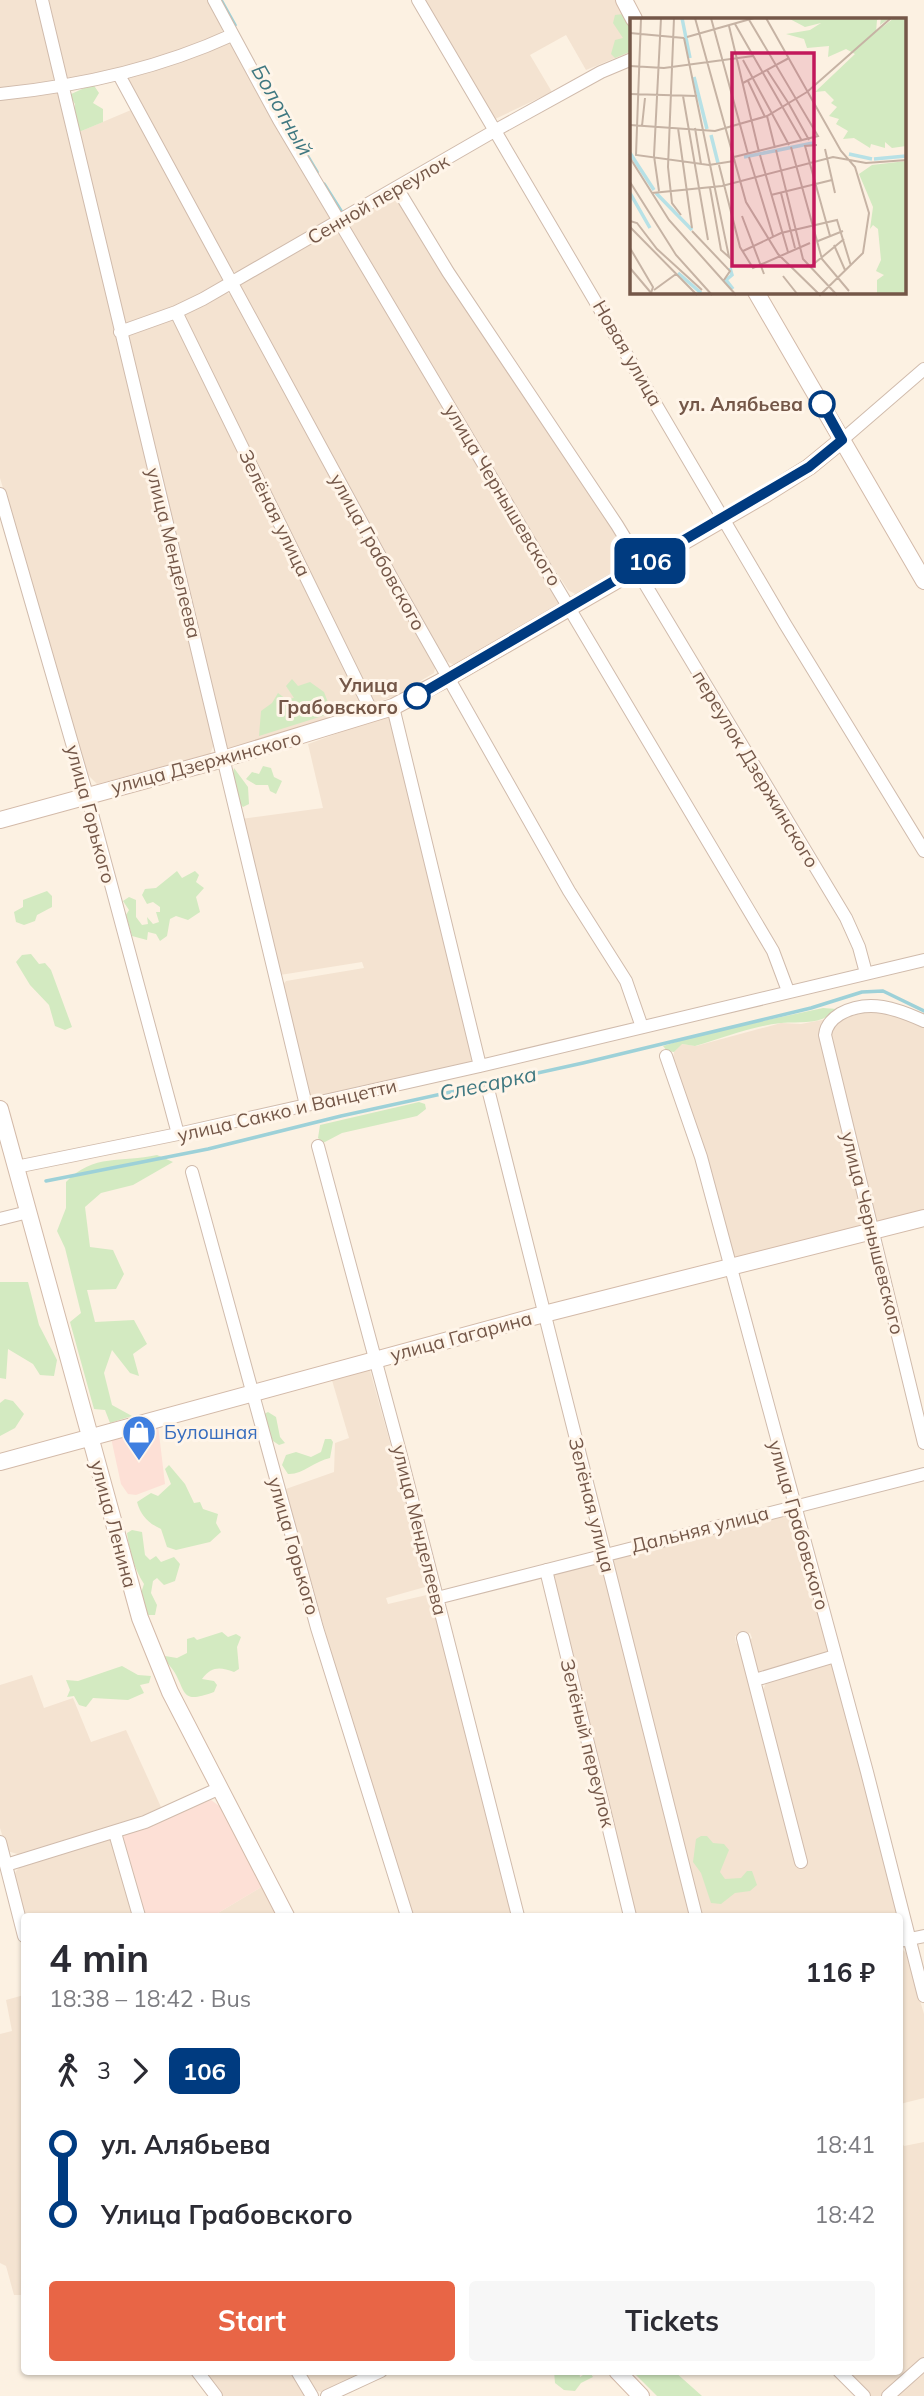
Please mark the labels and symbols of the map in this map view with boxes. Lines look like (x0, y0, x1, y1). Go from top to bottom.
inset map (630, 18, 906, 294)
water label: Болотный (246, 59, 319, 160)
street label: Сенной переулок (303, 148, 454, 249)
street label: Новая улица (588, 296, 668, 410)
marker: ул. Алябьева (809, 391, 835, 417)
place label: ул. Алябьева (679, 392, 803, 416)
street label: улица Чернышевского (439, 400, 567, 590)
street label: Зелёная улица (234, 446, 316, 580)
street label: улица Менделеева (141, 465, 207, 641)
street label: улица Грабовского (325, 469, 431, 635)
line badge: 106 (610, 538, 690, 584)
street label: переулок Дзержинского (687, 666, 825, 872)
place label: Улица Грабовского (278, 673, 398, 719)
marker: Улица Грабовского (404, 683, 430, 709)
street label: улица Дзержинского (108, 725, 304, 799)
street label: улица Горького (61, 742, 121, 886)
water label: Слесарка (437, 1060, 539, 1106)
street label: улица Сакко и Ванцетти (175, 1073, 399, 1147)
street label: улица Чернышевского (836, 1129, 910, 1337)
street label: улица Гагарина (387, 1306, 535, 1366)
shop icon: Булошная (120, 1413, 158, 1462)
place label: Булошная (164, 1420, 258, 1444)
street label: Зелёная улица (564, 1435, 620, 1575)
street label: улица Грабовского (763, 1437, 835, 1613)
street label: улица Менделеева (387, 1442, 453, 1618)
street label: улица Ленина (85, 1458, 143, 1590)
street label: улица Горького (263, 1474, 325, 1618)
street label: Дальняя улица (629, 1500, 771, 1558)
street label: Зелёный переулок (556, 1656, 621, 1830)

